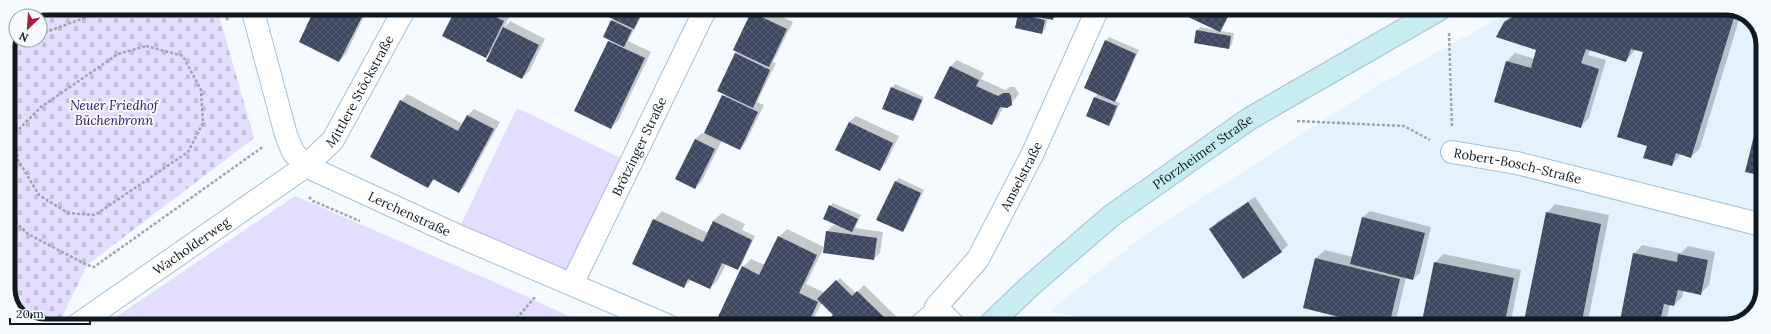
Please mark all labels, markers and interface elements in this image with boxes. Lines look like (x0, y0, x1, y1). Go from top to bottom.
north arrow (8, 8, 48, 48)
text: N (17, 29, 31, 45)
street label: Mittlere Stöckstraße (322, 32, 397, 151)
street label: Brötzinger Straße (608, 94, 670, 199)
park label: Neuer Friedhof Büchenbronn (70, 97, 160, 129)
street label: Pforzheimer Straße (1149, 110, 1256, 193)
street label: Amselstraße (996, 139, 1045, 215)
street label: Robert-Bosch-Straße (1452, 144, 1583, 188)
street label: Lerchenstraße (366, 187, 454, 240)
street label: Wacholderweg (149, 213, 234, 278)
scale bar (10, 300, 90, 326)
text: 20 m (16, 306, 44, 321)

